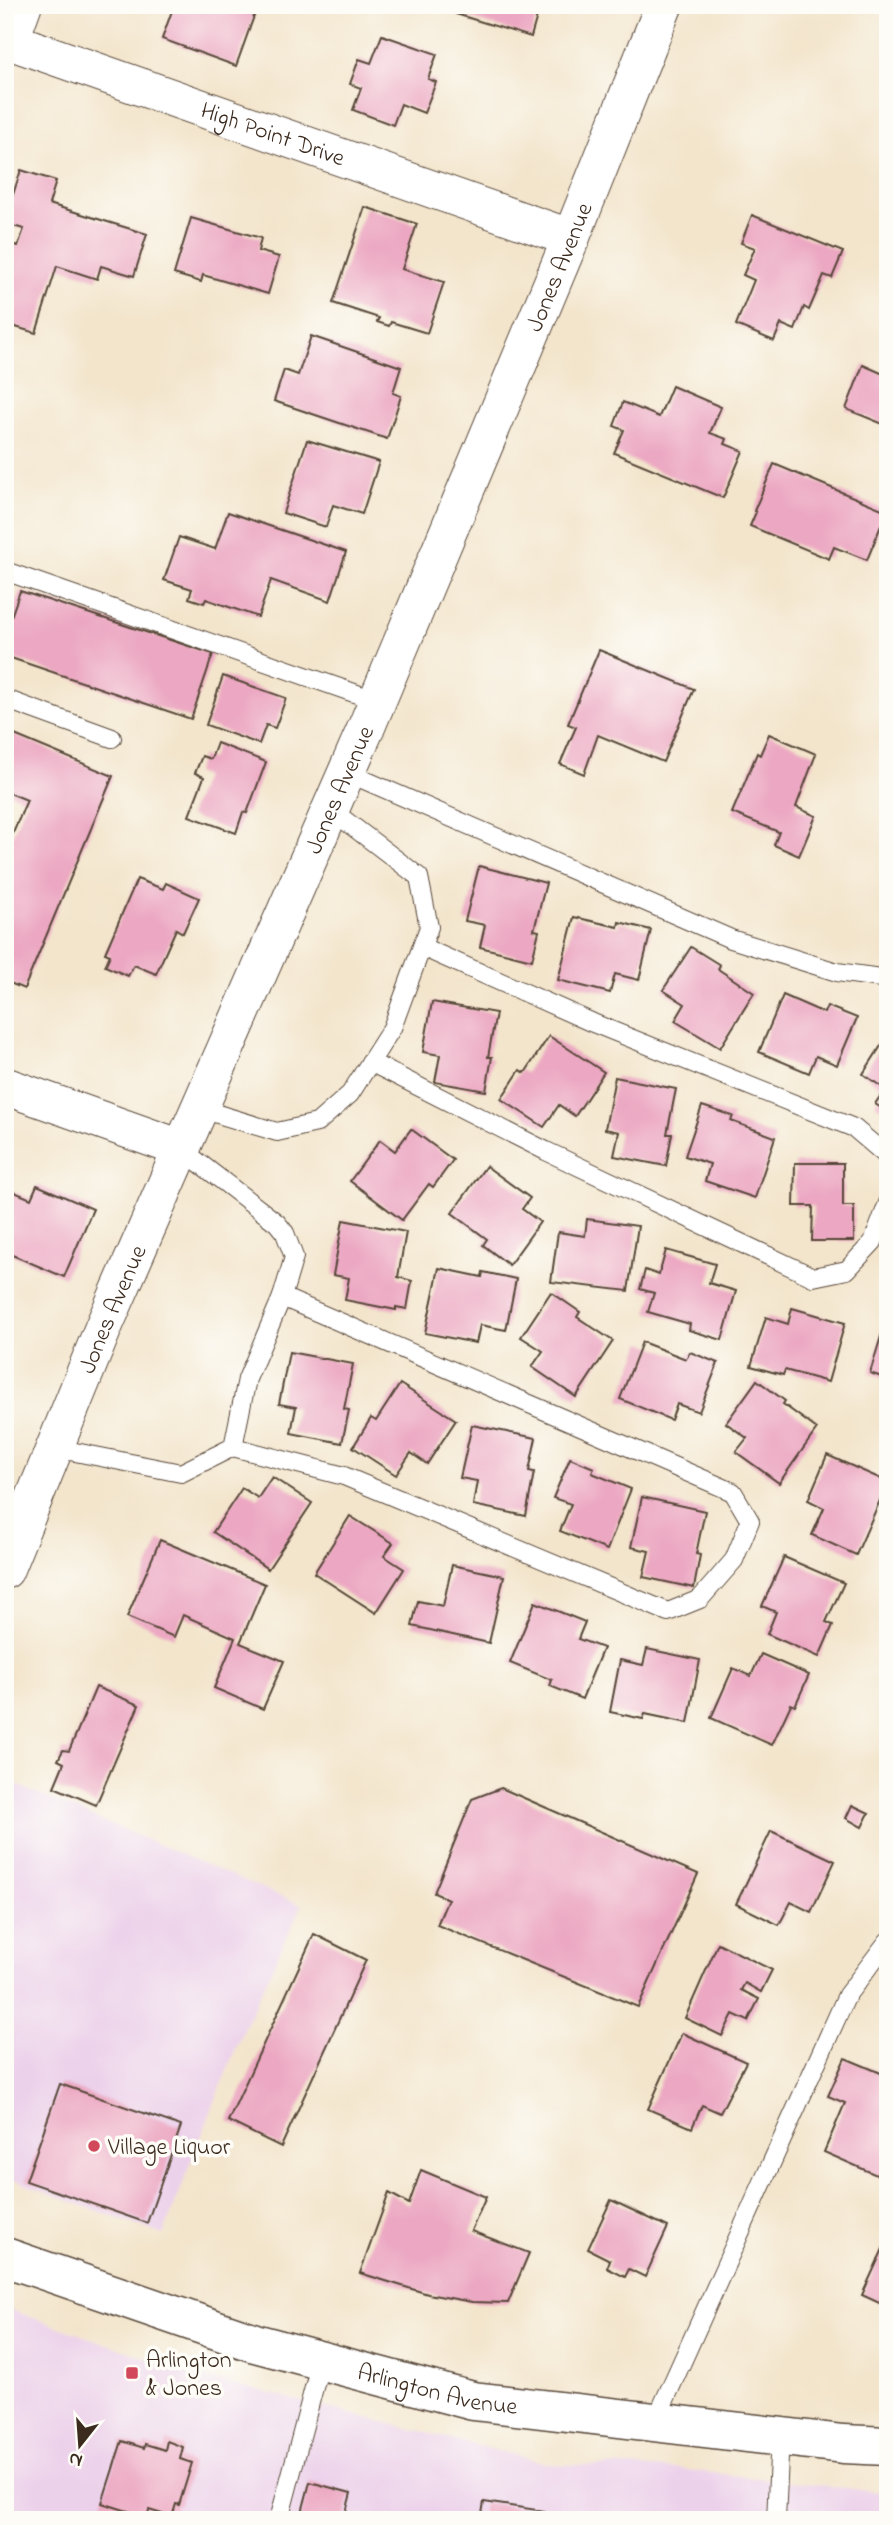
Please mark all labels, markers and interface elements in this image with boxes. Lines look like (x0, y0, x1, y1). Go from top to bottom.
street label: High Point Drive (195, 94, 349, 177)
street label: Jones Avenue (519, 198, 603, 338)
street label: Jones Avenue (298, 721, 385, 860)
street label: Jones Avenue (71, 1240, 157, 1380)
place label: Village Liquor (107, 2131, 231, 2166)
marker: Village Liquor (86, 2138, 102, 2154)
place label: Arlington & Jones (146, 2344, 232, 2407)
street label: Arlington Avenue (353, 2356, 519, 2426)
marker: Arlington & Jones (124, 2365, 140, 2381)
north arrow (46, 2410, 116, 2480)
text: N (66, 2444, 86, 2474)

